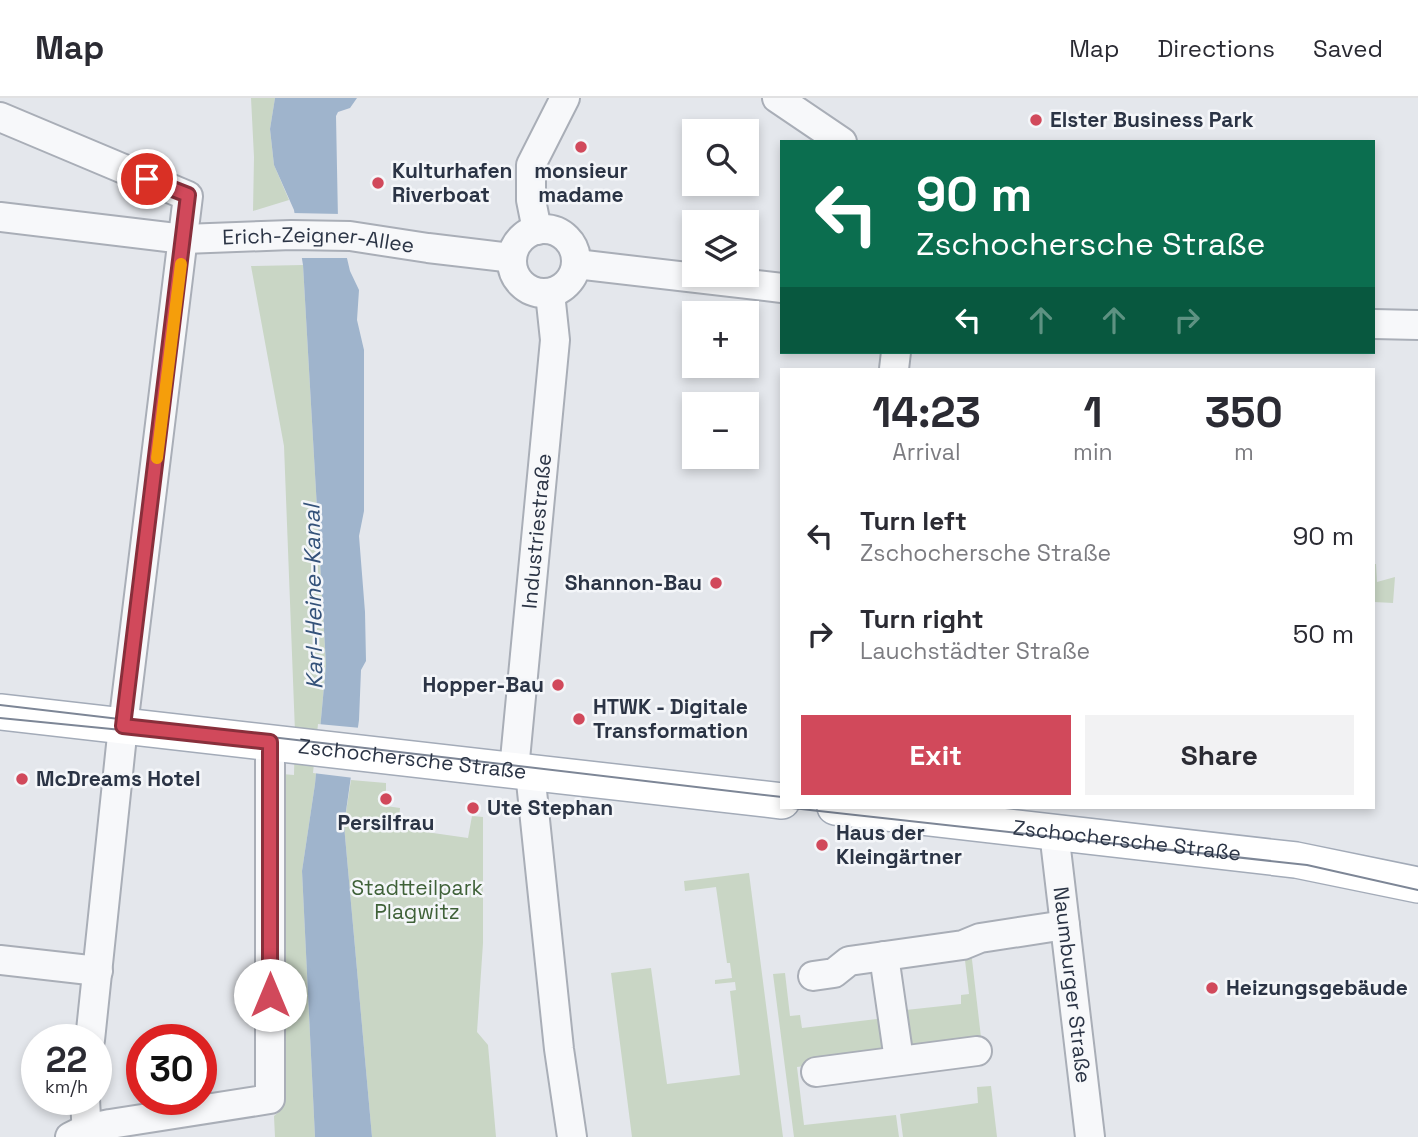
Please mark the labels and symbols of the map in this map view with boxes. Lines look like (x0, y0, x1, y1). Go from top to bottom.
place label: Elster Business Park (1050, 106, 1254, 133)
marker: Elster Business Park (1028, 112, 1044, 128)
marker: monsieur madame (573, 139, 589, 155)
pin (117, 149, 177, 209)
place label: Kulturhafen Riverboat (392, 157, 512, 208)
place label: monsieur madame (534, 157, 628, 208)
marker: Kulturhafen Riverboat (370, 175, 386, 191)
street label: Erich-Zeigner-Allee (222, 221, 416, 259)
street label: Industriestraße (515, 452, 557, 610)
water label: Karl-Heine-Kanal (296, 502, 330, 690)
place label: Shannon-Bau (565, 569, 702, 596)
marker: Shannon-Bau (708, 575, 724, 591)
place label: Hopper-Bau (423, 671, 544, 698)
marker: Hopper-Bau (550, 677, 566, 693)
place label: HTWK - Digitale Transformation (593, 693, 748, 744)
marker: HTWK - Digitale Transformation (571, 711, 587, 727)
street label: Zschochersche Straße (297, 732, 528, 785)
place label: McDreams Hotel (36, 765, 200, 792)
marker: McDreams Hotel (14, 771, 30, 787)
marker: Persilfrau (378, 791, 394, 807)
place label: Ute Stephan (487, 794, 613, 821)
marker: Ute Stephan (465, 800, 481, 816)
place label: Persilfrau (338, 809, 434, 836)
street label: Zschochersche Straße (1012, 814, 1243, 867)
place label: Haus der Kleingärtner (836, 819, 962, 870)
marker: Haus der Kleingärtner (814, 837, 830, 853)
park label: Stadtteilpark Plagwitz (351, 874, 483, 925)
street label: Naumburger Straße (1048, 885, 1098, 1085)
position arrow (233, 958, 307, 1032)
place label: Heizungsgebäude (1226, 974, 1408, 1001)
marker: Heizungsgebäude (1204, 980, 1220, 996)
speed limit sign: 30 (126, 1024, 217, 1115)

